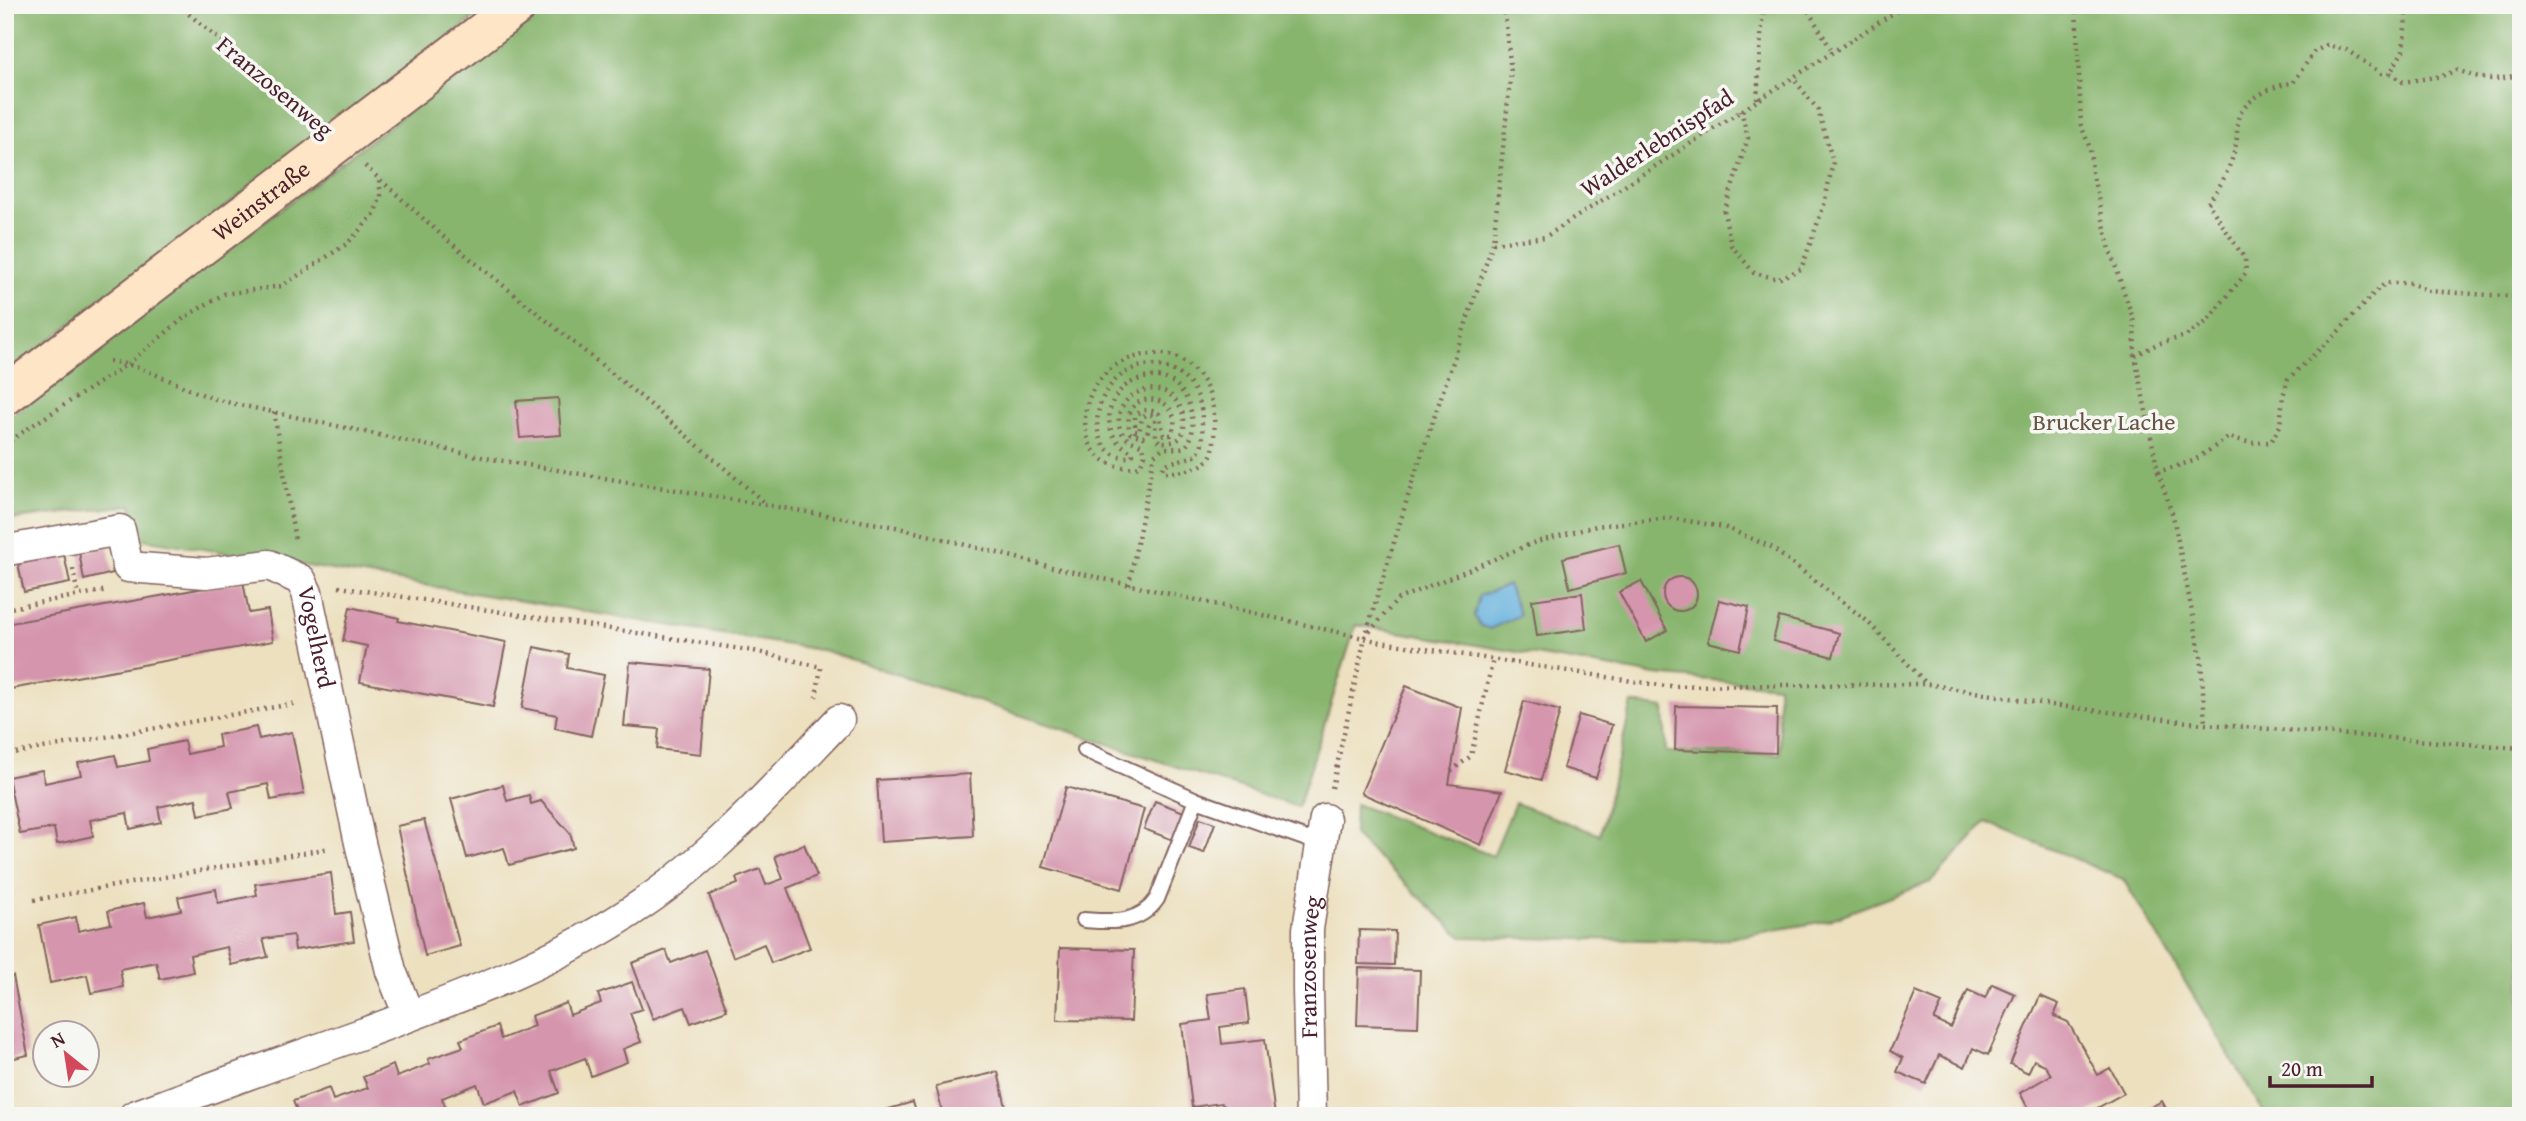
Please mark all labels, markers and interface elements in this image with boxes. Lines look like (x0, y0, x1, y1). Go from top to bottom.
street label: Franzosenweg (209, 27, 341, 146)
street label: Walderlebnispfad (1573, 80, 1740, 205)
street label: Weinstraße (204, 152, 317, 249)
park label: Brucker Lache (2033, 404, 2175, 439)
street label: Vogelherd (289, 583, 345, 691)
street label: Franzosenweg (1289, 893, 1330, 1039)
north arrow (32, 1020, 102, 1090)
text: N (45, 1024, 70, 1055)
scale bar (2270, 1044, 2372, 1088)
text: 20 m (2281, 1053, 2323, 1084)

